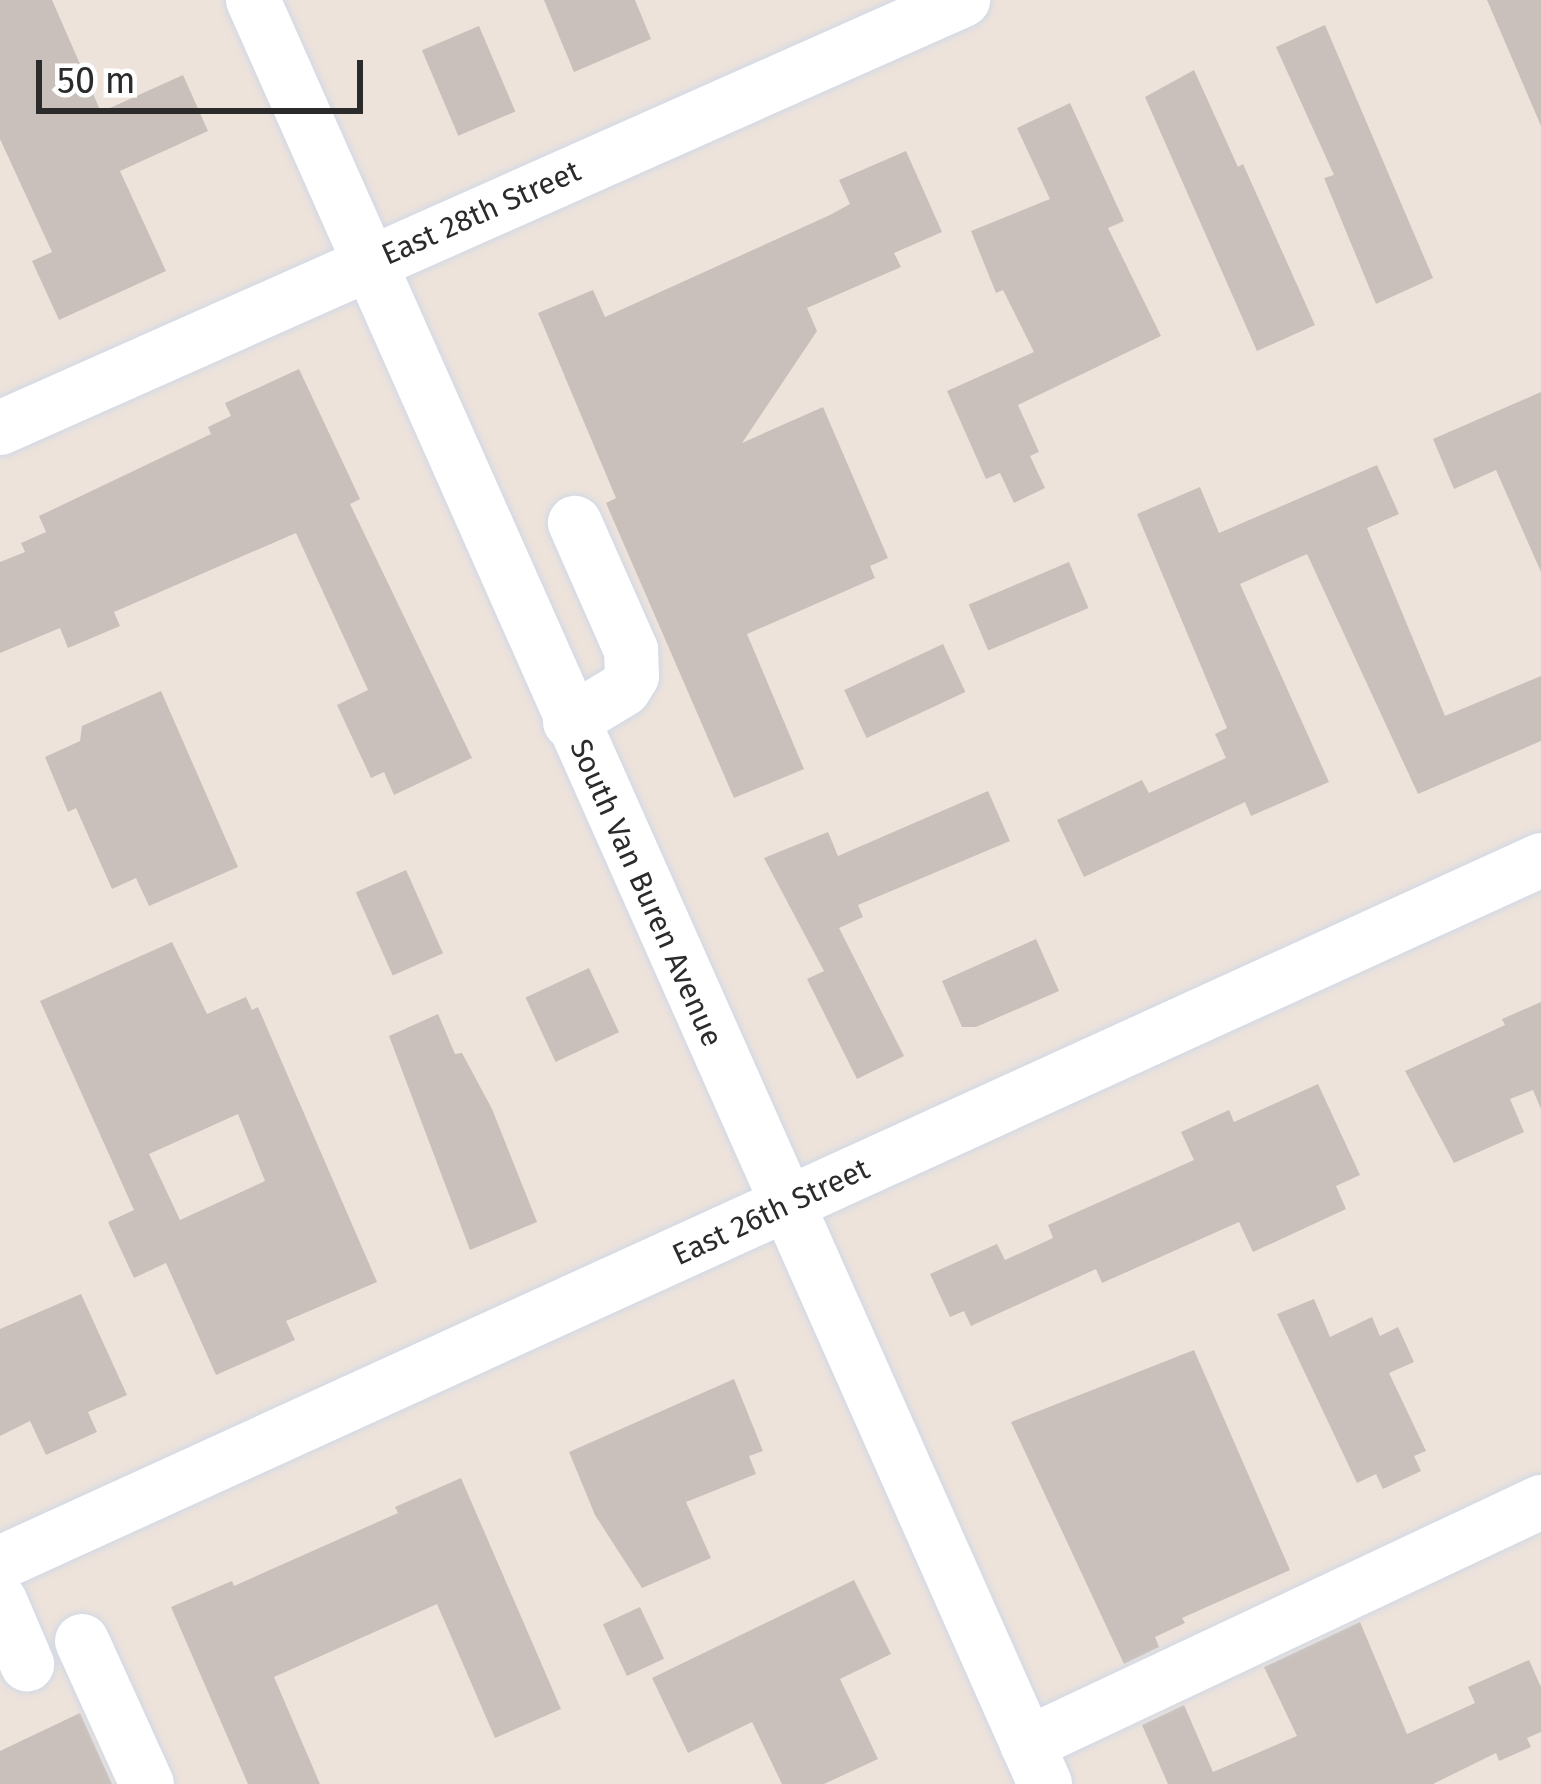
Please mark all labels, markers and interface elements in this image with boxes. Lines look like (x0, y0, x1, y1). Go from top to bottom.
scale bar (42, 36, 369, 110)
text: 50 m (57, 59, 136, 103)
street label: East 28th Street (376, 153, 586, 273)
street label: South Van Buren Avenue (562, 734, 730, 1052)
street label: East 26th Street (667, 1151, 875, 1273)

